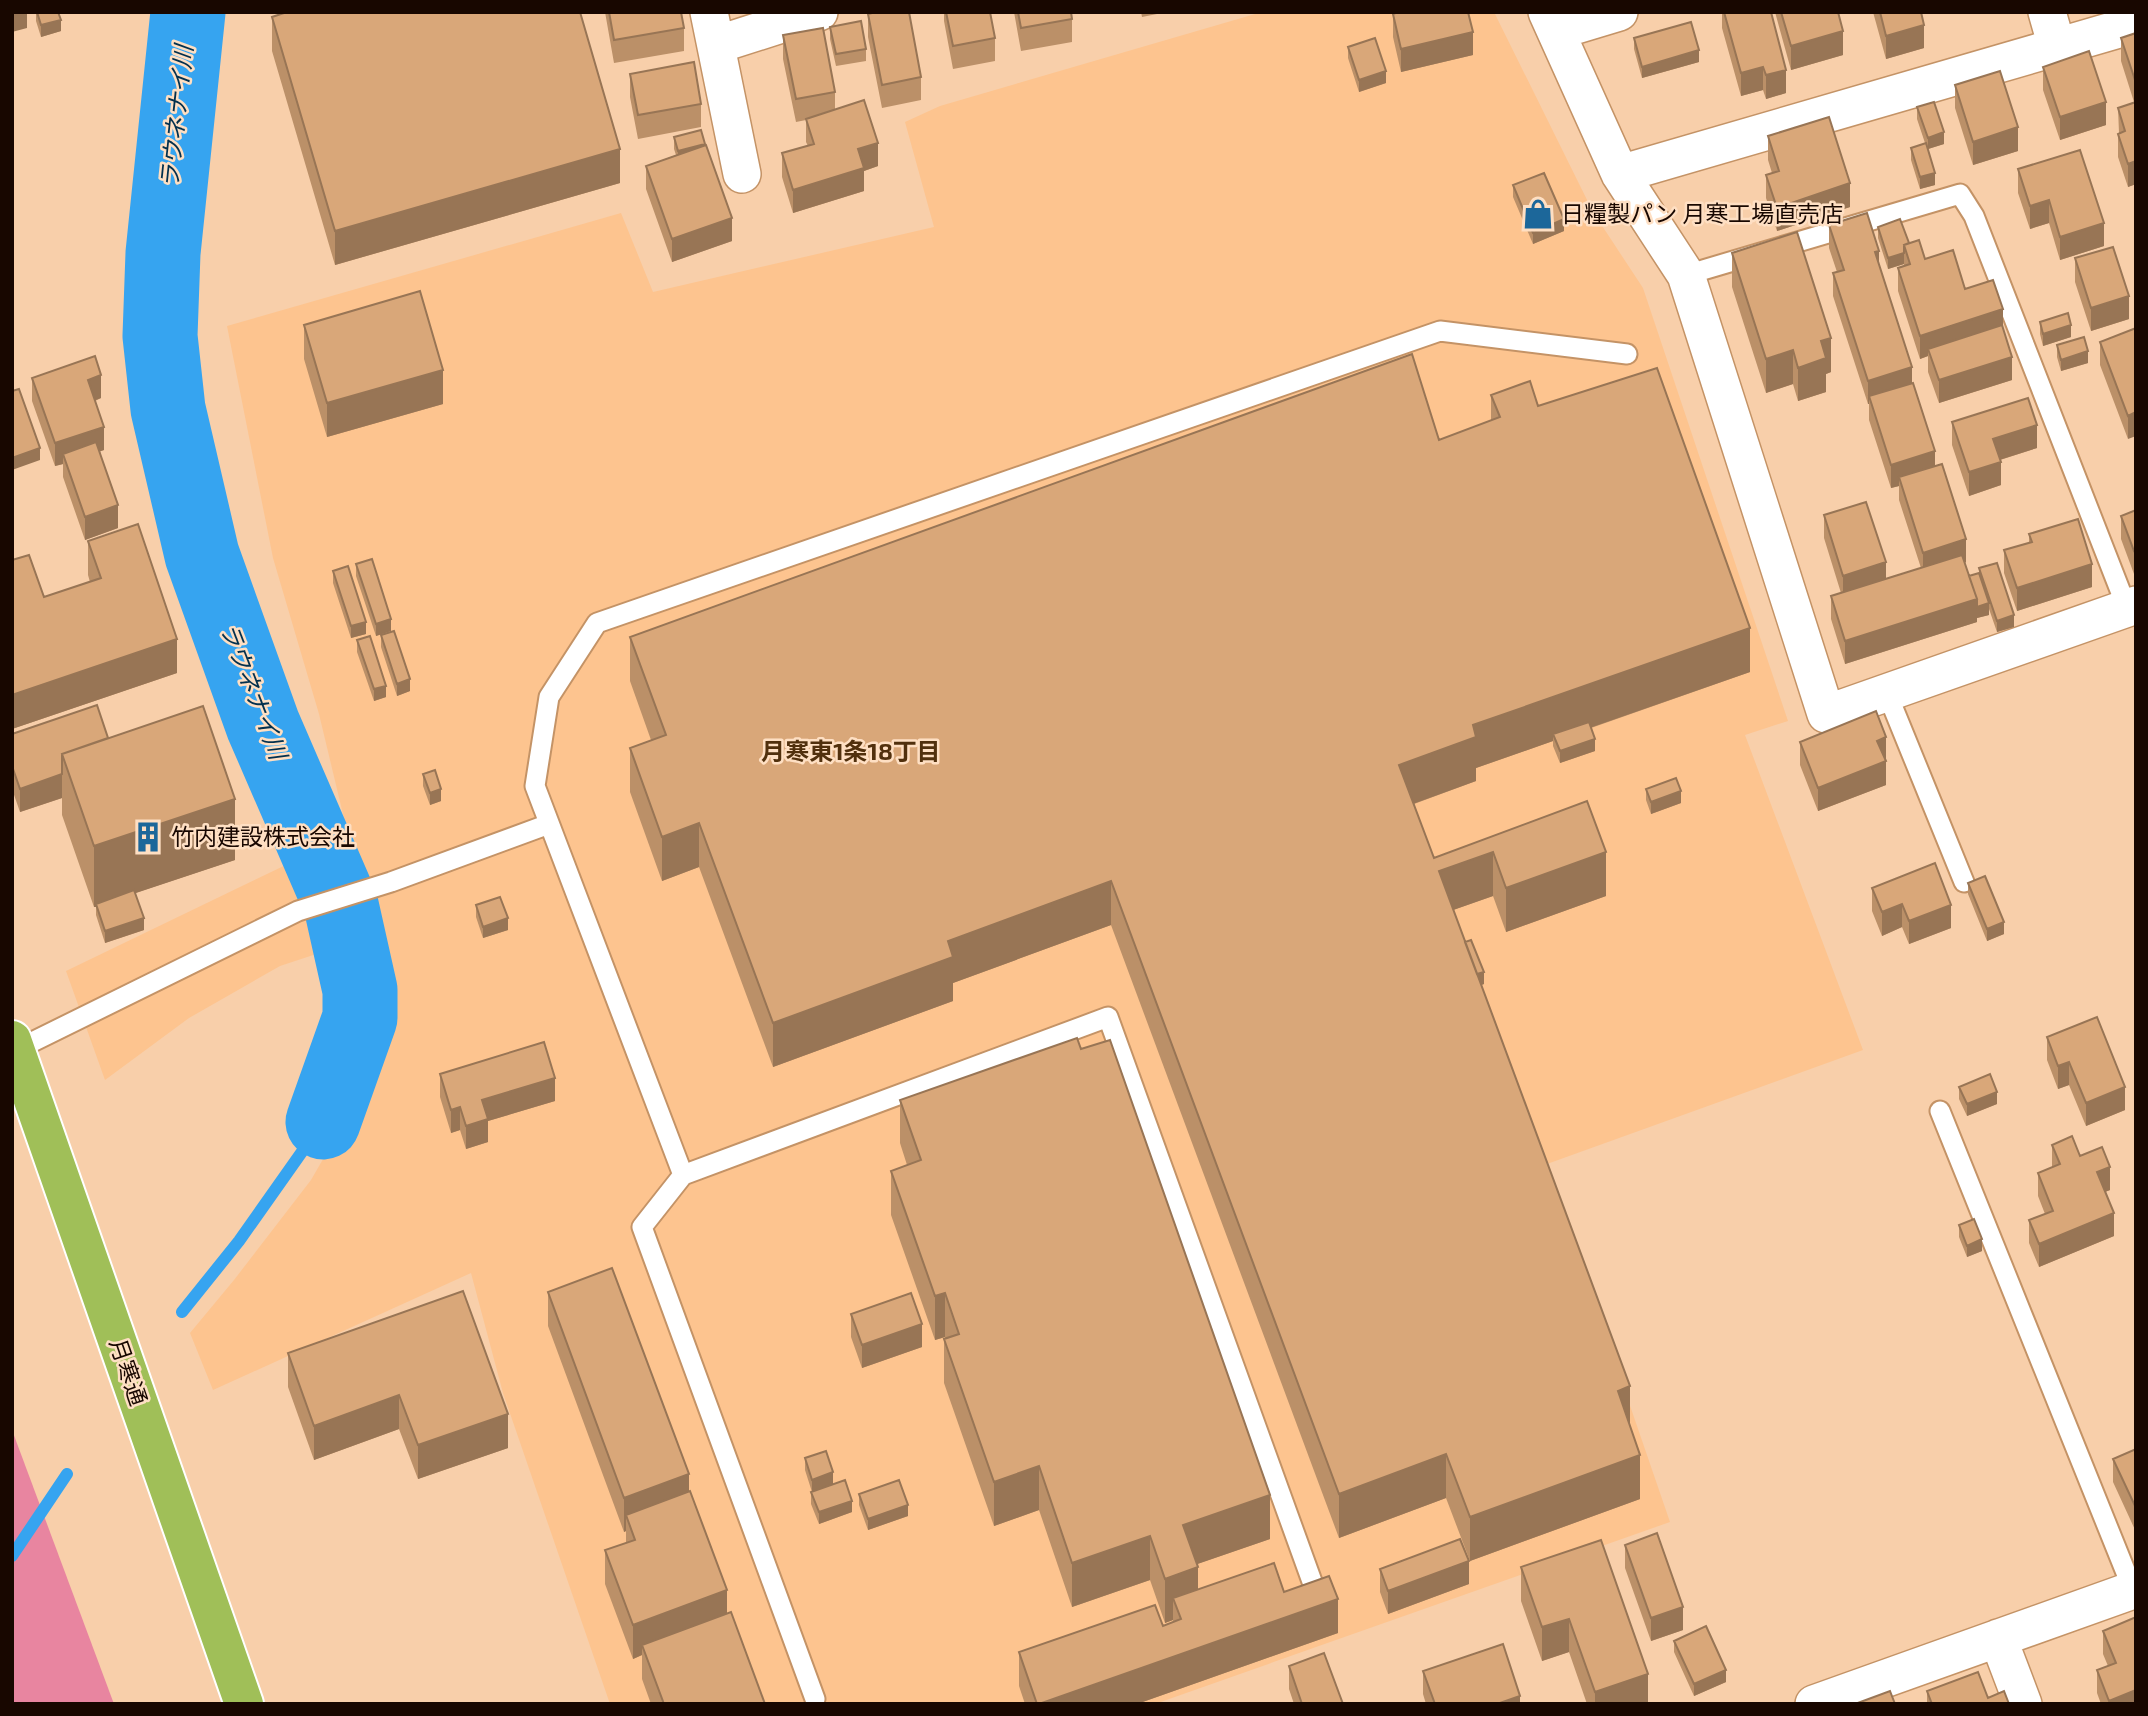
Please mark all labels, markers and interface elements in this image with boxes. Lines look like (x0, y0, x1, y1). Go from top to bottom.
water label: ラウネナイ川 (154, 41, 198, 190)
shop icon: 日糧製パン 月寒工場直売店 (1521, 197, 1555, 231)
place label: 日糧製パン 月寒工場直売店 (1561, 199, 1843, 227)
water label: ラウネナイ川 (215, 618, 295, 766)
district label: 月寒東1条18丁目 (761, 736, 941, 765)
building icon: 竹内建設株式会社 (131, 820, 165, 854)
place label: 竹内建設株式会社 (171, 822, 355, 850)
street label: 月寒通 (104, 1334, 153, 1409)

